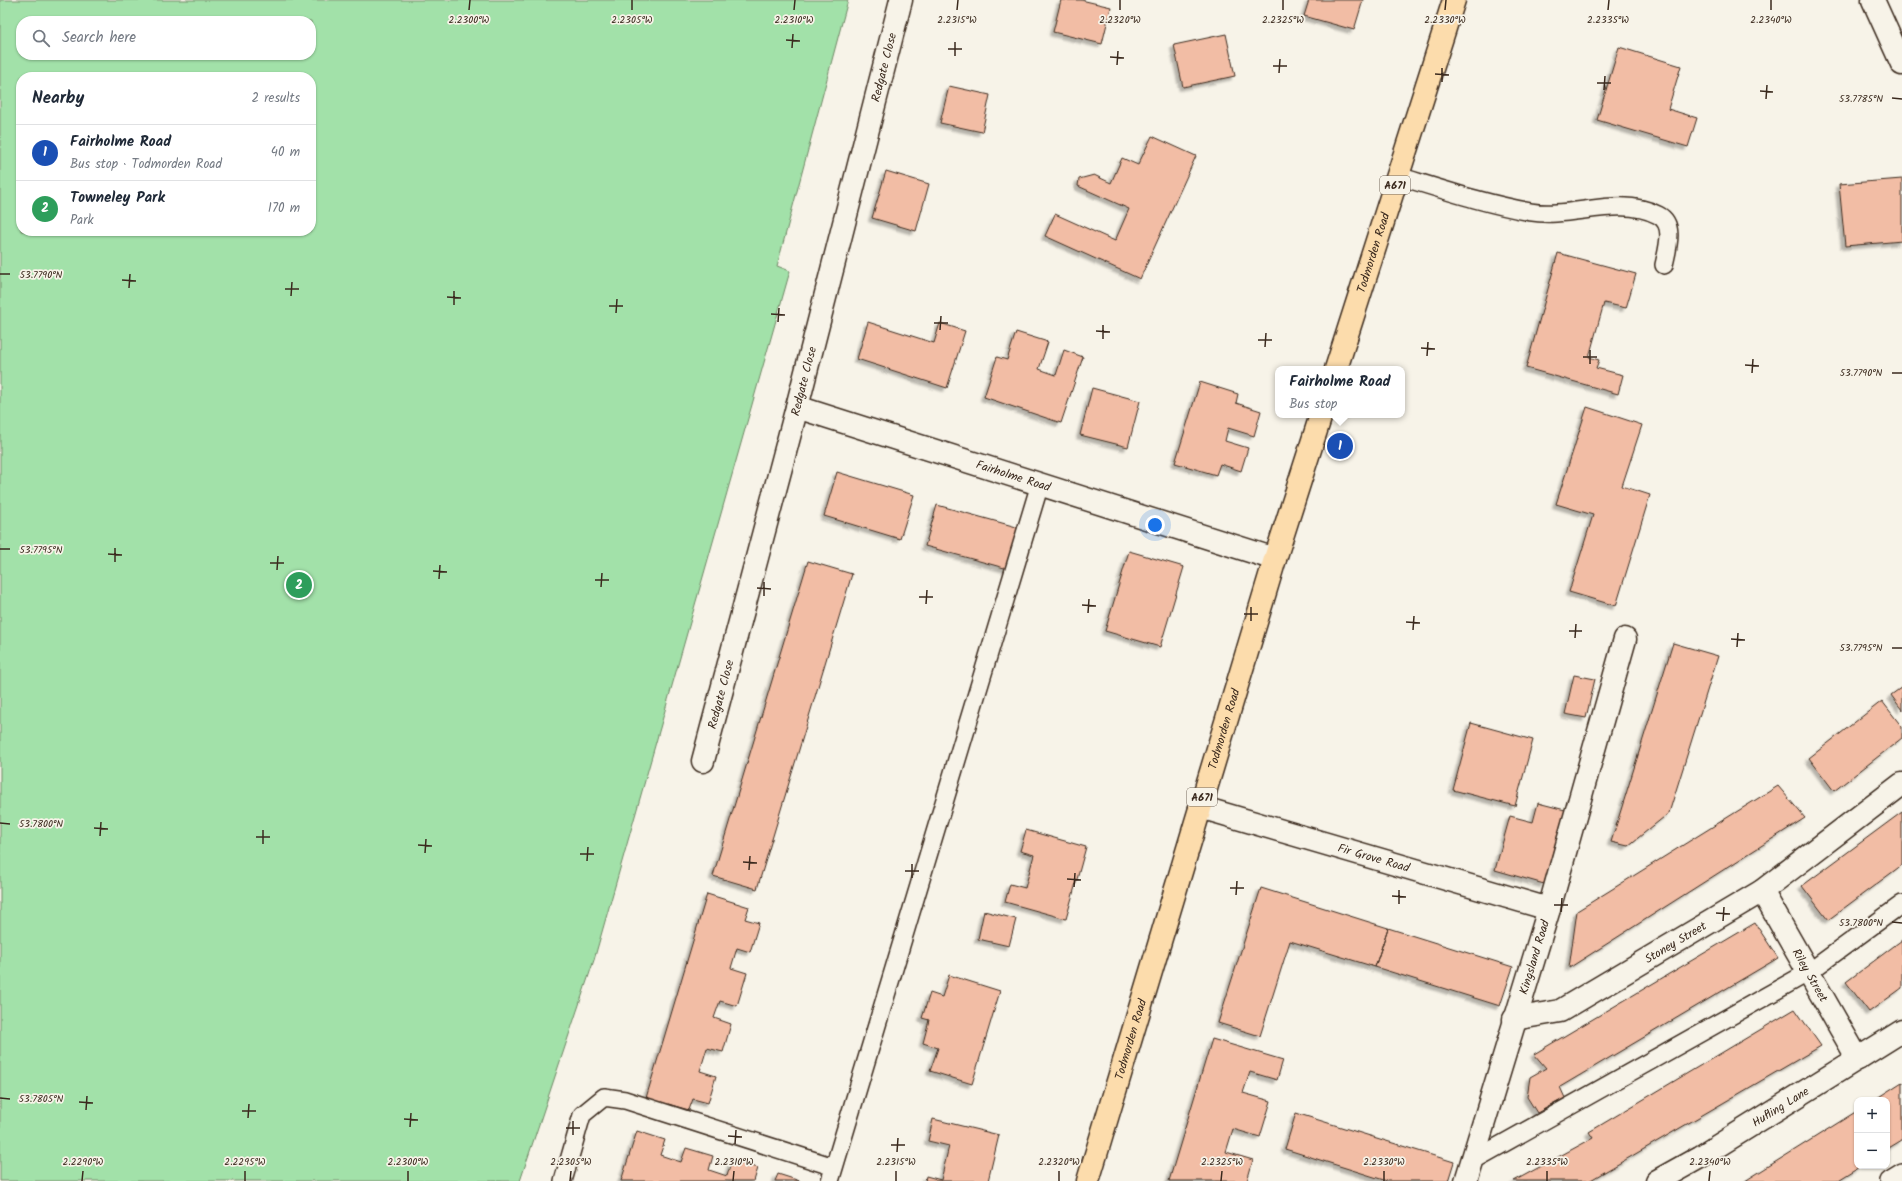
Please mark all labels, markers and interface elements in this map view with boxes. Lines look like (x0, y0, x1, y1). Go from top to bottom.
text: 2.2300°W (449, 12, 490, 28)
text: 2.2305°W (611, 12, 653, 28)
text: 2.2310°W (774, 12, 814, 28)
text: 2.2315°W (937, 12, 977, 28)
text: 2.2320°W (1099, 12, 1141, 28)
text: 2.2325°W (1262, 12, 1304, 28)
text: 2.2330°W (1424, 12, 1466, 28)
text: 2.2335°W (1587, 12, 1629, 28)
text: 2.2340°W (1750, 12, 1792, 28)
search box (16, 16, 316, 60)
text: Search here (62, 26, 136, 50)
icon: search (30, 27, 52, 49)
street label: Redgate Close (866, 30, 902, 104)
text: Nearby (32, 85, 84, 112)
text: 2 results (252, 88, 300, 109)
text: 53.7785°N (1839, 91, 1883, 107)
text: Fairholme Road (70, 130, 171, 154)
text: 1 (43, 142, 47, 163)
text: 40 m (271, 142, 300, 163)
text: Bus stop · Todmorden Road (70, 154, 222, 175)
road number: A671 (1380, 176, 1410, 194)
text: Towneley Park (70, 186, 165, 210)
text: 2 (41, 198, 49, 219)
text: 170 m (268, 198, 300, 219)
street label: Todmorden Road (1352, 209, 1396, 296)
text: Park (70, 210, 94, 231)
text: 53.7790°N (20, 267, 63, 283)
street label: Redgate Close (786, 344, 822, 418)
text: 53.7790°N (1840, 365, 1883, 381)
popup (1275, 366, 1405, 418)
text: Fairholme Road (1289, 370, 1391, 394)
text: Bus stop (1289, 394, 1337, 415)
pin: 1 (1327, 431, 1353, 461)
street label: Fairholme Road (973, 455, 1054, 497)
your location (1145, 515, 1165, 535)
text: 53.7795°N (19, 542, 63, 558)
pin: 2 (286, 570, 312, 600)
text: 53.7795°N (1839, 640, 1883, 656)
street label: Redgate Close (703, 657, 740, 731)
street label: Todmorden Road (1203, 685, 1246, 772)
road number: A671 (1187, 788, 1217, 806)
text: 53.7800°N (19, 816, 63, 832)
street label: Fir Grove Road (1335, 839, 1413, 878)
text: 53.7800°N (1839, 915, 1883, 931)
street label: Kingsland Road (1514, 917, 1555, 997)
street label: Stoney Street (1641, 917, 1711, 969)
street label: Riley Street (1787, 945, 1833, 1006)
street label: Todmorden Road (1110, 996, 1153, 1082)
street label: Hufling Lane (1748, 1082, 1813, 1132)
text: 53.7805°N (19, 1091, 64, 1107)
map controls (1854, 1097, 1890, 1169)
button: + (1854, 1097, 1890, 1133)
button: − (1854, 1133, 1890, 1169)
text: 2.2290°W (63, 1154, 104, 1170)
text: 2.2295°W (224, 1154, 266, 1170)
text: 2.2300°W (388, 1154, 429, 1170)
text: 2.2305°W (550, 1154, 592, 1170)
text: 2.2310°W (714, 1154, 754, 1170)
text: 2.2315°W (876, 1154, 916, 1170)
text: 2.2320°W (1038, 1154, 1080, 1170)
text: 2.2325°W (1201, 1154, 1243, 1170)
text: 2.2330°W (1363, 1154, 1405, 1170)
text: 2.2335°W (1526, 1154, 1568, 1170)
text: 2.2340°W (1689, 1154, 1731, 1170)

